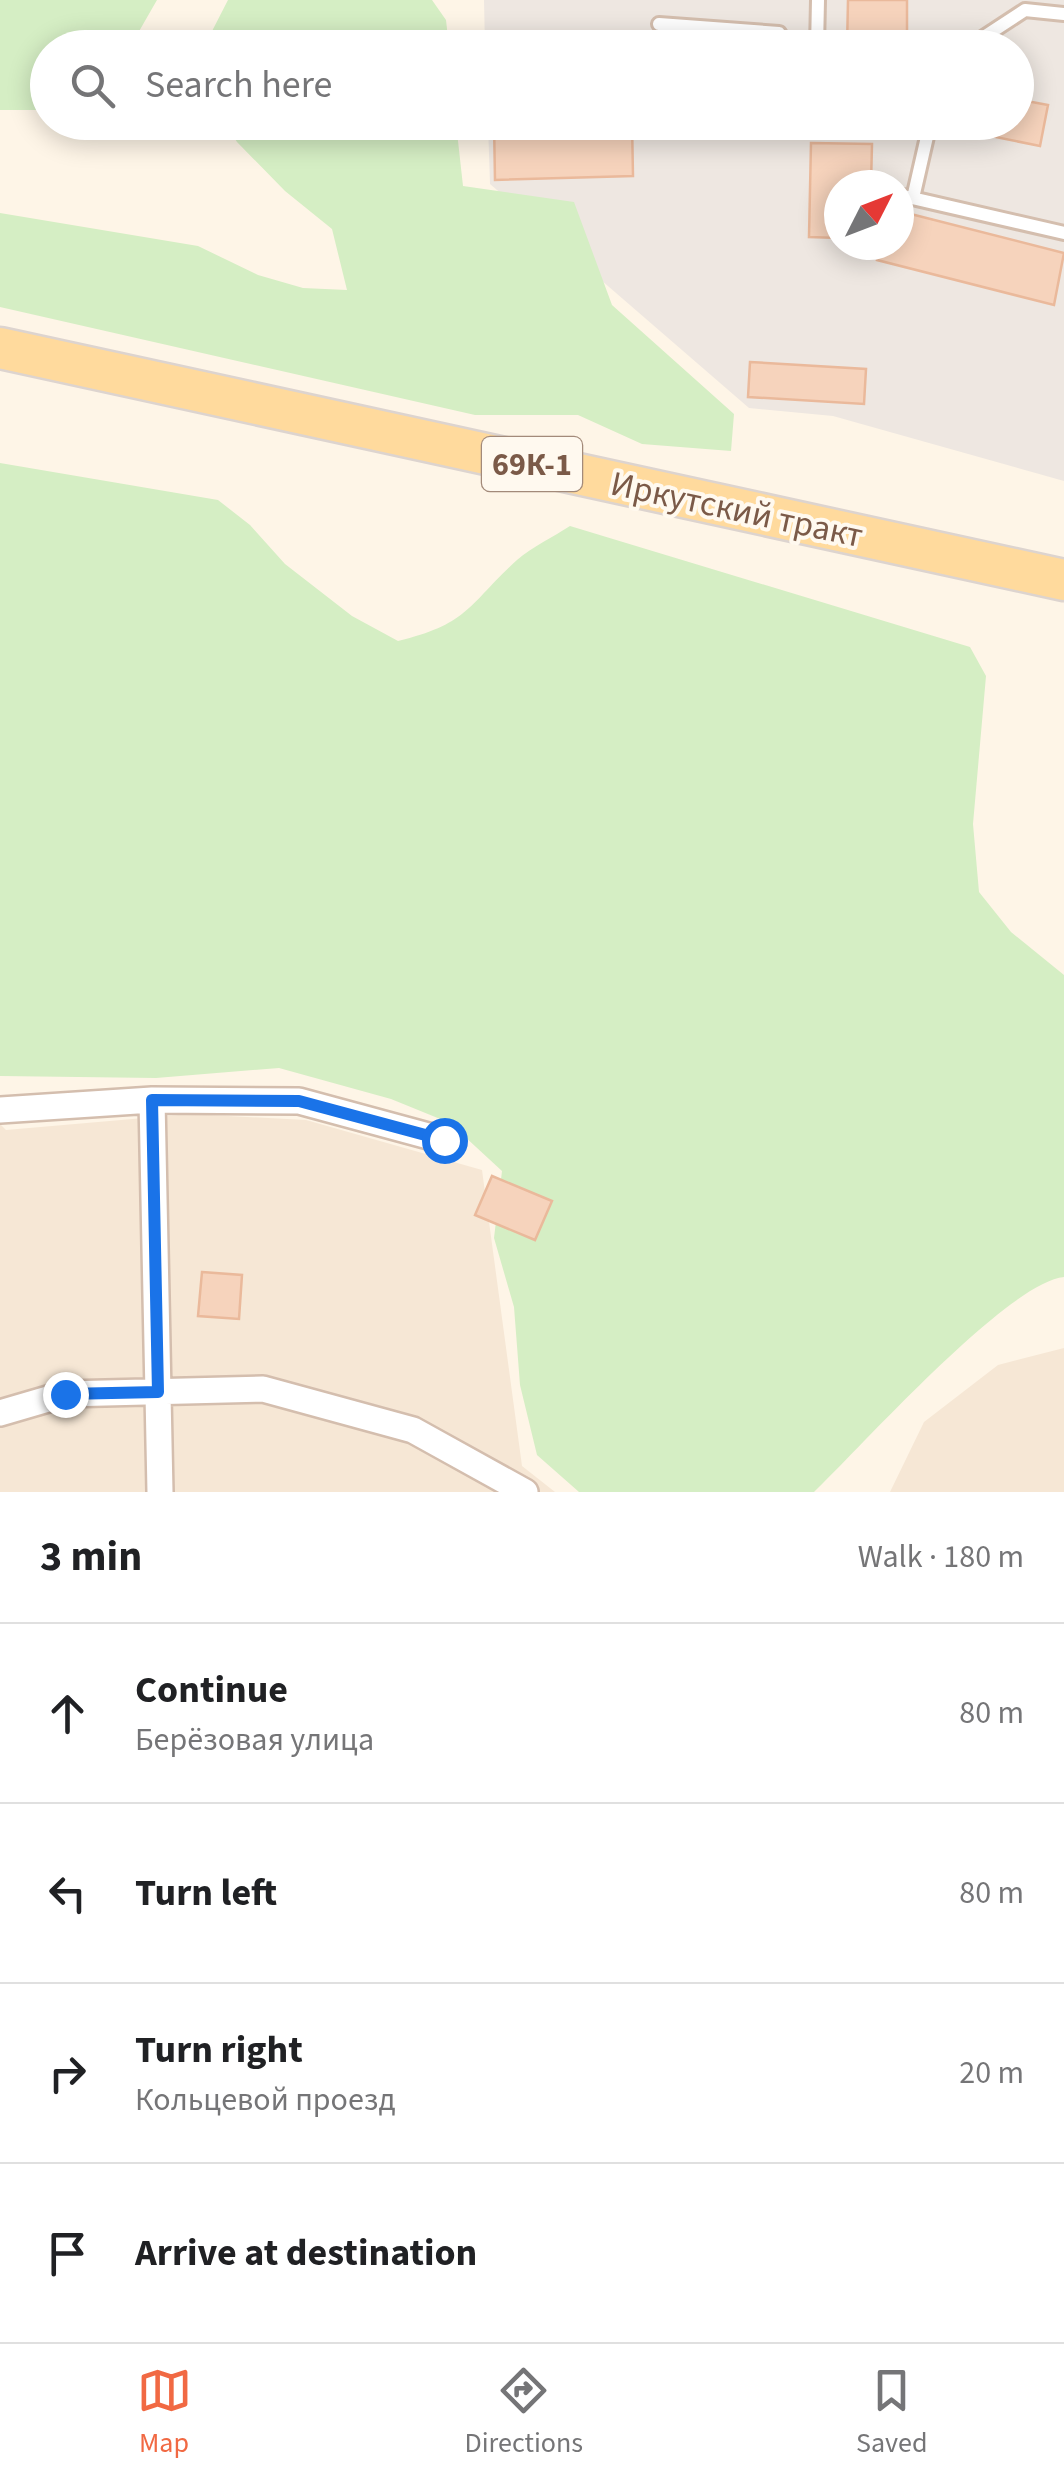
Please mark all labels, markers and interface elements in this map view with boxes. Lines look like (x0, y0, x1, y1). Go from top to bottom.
search box (30, 30, 1034, 140)
icon: search (65, 58, 120, 113)
text: Search here (145, 58, 332, 112)
north arrow (824, 170, 914, 260)
road number: 69К-1 (482, 437, 582, 491)
street label: Иркутский тракт (606, 459, 867, 561)
route start (422, 1118, 468, 1164)
route end (43, 1372, 89, 1418)
text: 3 min (40, 1527, 142, 1587)
text: Walk · 180 m (858, 1534, 1024, 1580)
text: Continue (135, 1663, 288, 1717)
icon: ahead (40, 1686, 95, 1741)
text: 80 m (959, 1690, 1024, 1736)
text: Берёзовая улица (135, 1717, 374, 1763)
icon: left (40, 1866, 95, 1921)
text: Turn left (135, 1866, 277, 1920)
text: 80 m (959, 1870, 1024, 1916)
text: Turn right (135, 2023, 303, 2077)
icon: right (40, 2046, 95, 2101)
text: 20 m (959, 2050, 1024, 2096)
text: Кольцевой проезд (135, 2077, 395, 2123)
icon: arrive (40, 2226, 95, 2281)
text: Arrive at destination (135, 2226, 477, 2280)
tab: Map (137, 2363, 192, 2463)
tab: Directions (465, 2363, 583, 2463)
tab: Saved (856, 2363, 927, 2463)

